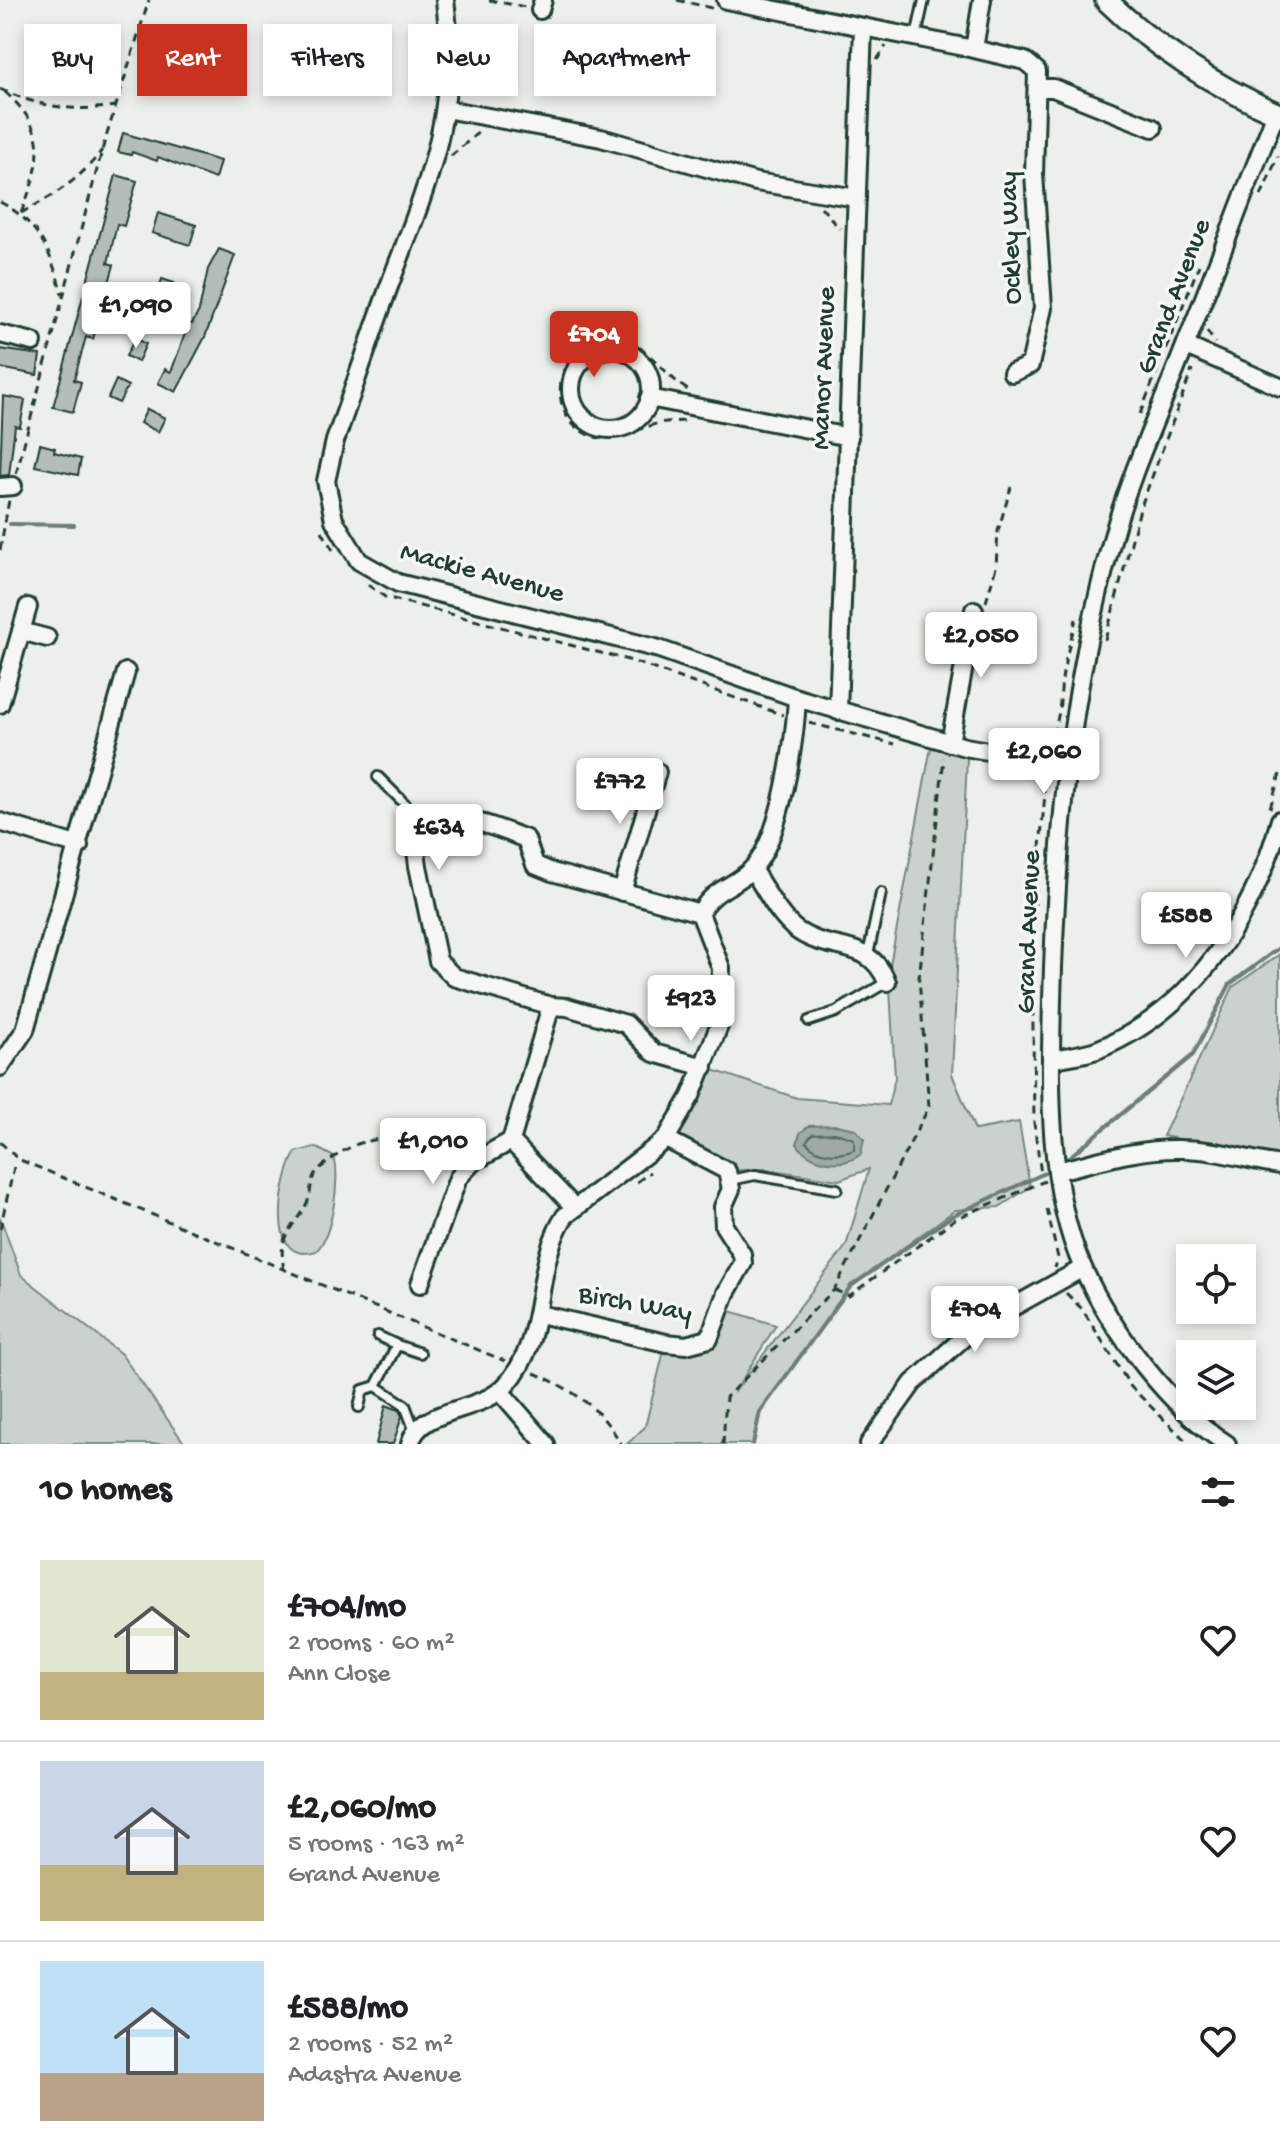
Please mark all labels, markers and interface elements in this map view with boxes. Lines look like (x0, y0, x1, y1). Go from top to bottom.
chip: Buy (24, 24, 121, 96)
chip: Rent (137, 24, 247, 96)
chip: Filters (263, 24, 392, 96)
chip: New (408, 24, 518, 96)
chip: Apartment (534, 24, 716, 96)
street label: Ockley Way (993, 171, 1031, 305)
street label: Grand Avenue (1130, 214, 1220, 379)
pin: £1,090 (71, 282, 201, 350)
street label: Manor Avenue (806, 285, 844, 450)
text: £1,090 (100, 292, 172, 323)
pin: £704 (547, 311, 641, 379)
text: £704 (568, 321, 620, 352)
street label: Mackie Avenue (396, 536, 568, 612)
pin: £2,050 (916, 612, 1046, 680)
text: £2,050 (943, 622, 1019, 653)
pin: £2,060 (979, 728, 1109, 796)
text: £2,060 (1006, 738, 1082, 769)
pin: £772 (573, 758, 667, 826)
text: £772 (594, 768, 646, 799)
pin: £634 (392, 804, 486, 872)
text: £634 (414, 814, 464, 845)
street label: Grand Avenue (1011, 849, 1049, 1014)
pin: £588 (1139, 892, 1233, 960)
text: £588 (1159, 902, 1213, 933)
pin: £923 (644, 975, 738, 1043)
text: £923 (666, 985, 716, 1016)
pin: £1,010 (368, 1118, 498, 1186)
text: £1,010 (398, 1128, 468, 1159)
map controls (1176, 1244, 1256, 1420)
button: locate (1176, 1244, 1256, 1324)
street label: Birch Way (575, 1279, 695, 1331)
pin: £704 (928, 1286, 1022, 1354)
text: £704 (949, 1296, 1001, 1327)
button: layers (1176, 1340, 1256, 1420)
icon: filters (1196, 1470, 1240, 1514)
text: 10 homes (40, 1472, 171, 1512)
text: £704/mo (288, 1589, 406, 1629)
icon: home (104, 1592, 200, 1688)
icon: heart (1196, 1618, 1240, 1662)
text: 2 rooms · 60 m² (288, 1629, 454, 1660)
text: Ann Close (288, 1660, 391, 1691)
text: £2,060/mo (288, 1790, 436, 1830)
icon: home (104, 1793, 200, 1889)
icon: heart (1196, 1819, 1240, 1863)
text: 5 rooms · 163 m² (288, 1830, 465, 1861)
text: Grand Avenue (288, 1861, 440, 1892)
text: £588/mo (288, 1990, 408, 2030)
icon: home (104, 1993, 200, 2089)
icon: heart (1196, 2019, 1240, 2063)
text: 2 rooms · 52 m² (288, 2030, 453, 2061)
text: Adastra Avenue (288, 2061, 461, 2092)

